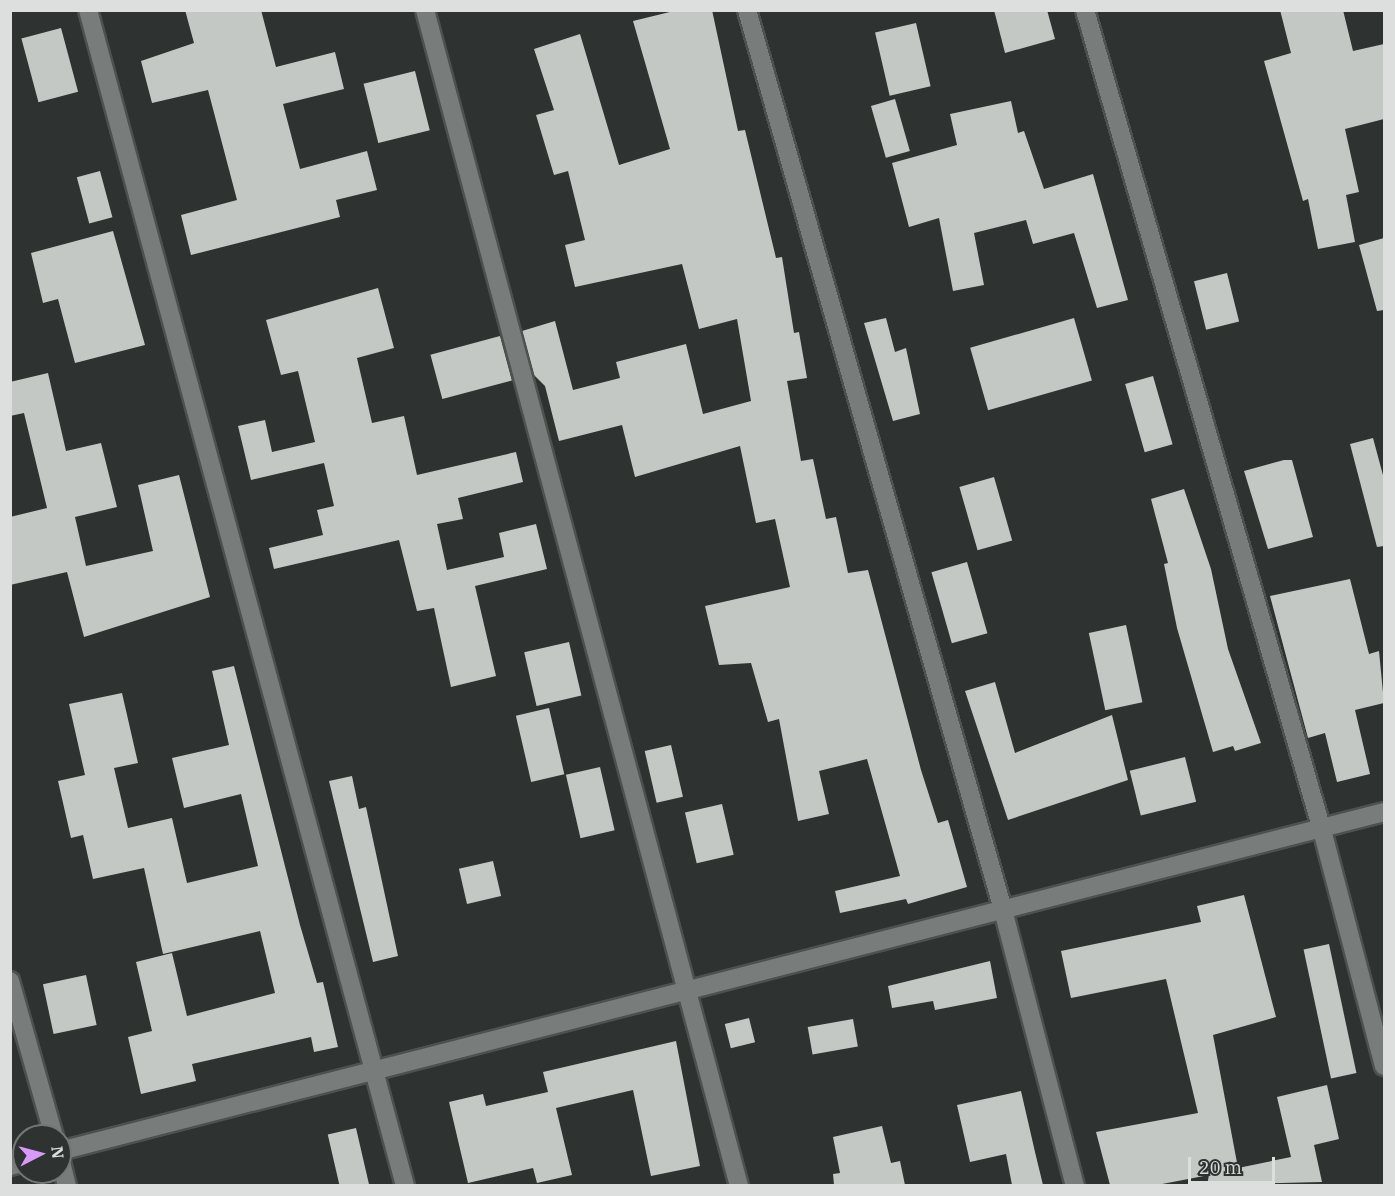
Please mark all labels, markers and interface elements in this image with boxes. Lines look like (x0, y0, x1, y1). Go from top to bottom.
north arrow (12, 1124, 72, 1184)
text: N (47, 1145, 69, 1160)
scale bar (1191, 1145, 1278, 1183)
text: 20 m (1199, 1156, 1242, 1179)

